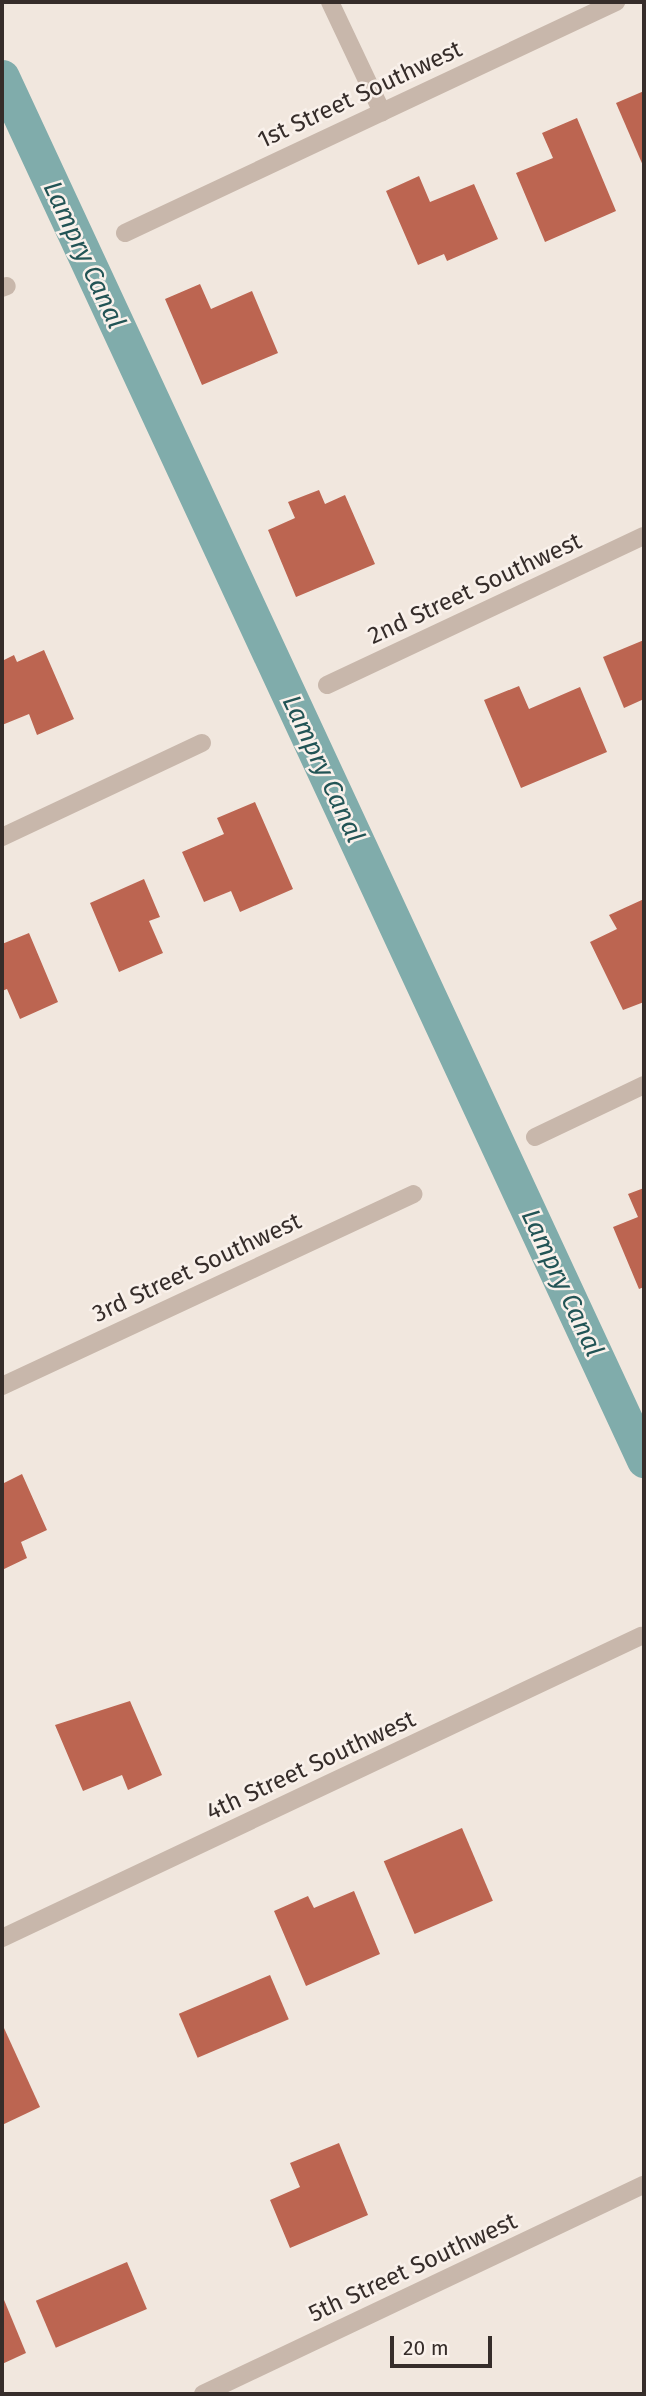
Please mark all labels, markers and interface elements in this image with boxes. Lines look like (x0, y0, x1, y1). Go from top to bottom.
street label: 1st Street Southwest (253, 35, 467, 155)
water label: Lampry Canal (36, 176, 132, 334)
street label: 2nd Street Southwest (364, 527, 586, 651)
water label: Lampry Canal (275, 690, 371, 848)
water label: Lampry Canal (514, 1204, 610, 1362)
street label: 3rd Street Southwest (88, 1207, 306, 1329)
street label: 4th Street Southwest (202, 1705, 420, 1827)
street label: 5th Street Southwest (304, 2207, 522, 2329)
scale bar (394, 2322, 496, 2366)
text: 20 m (403, 2335, 449, 2361)

